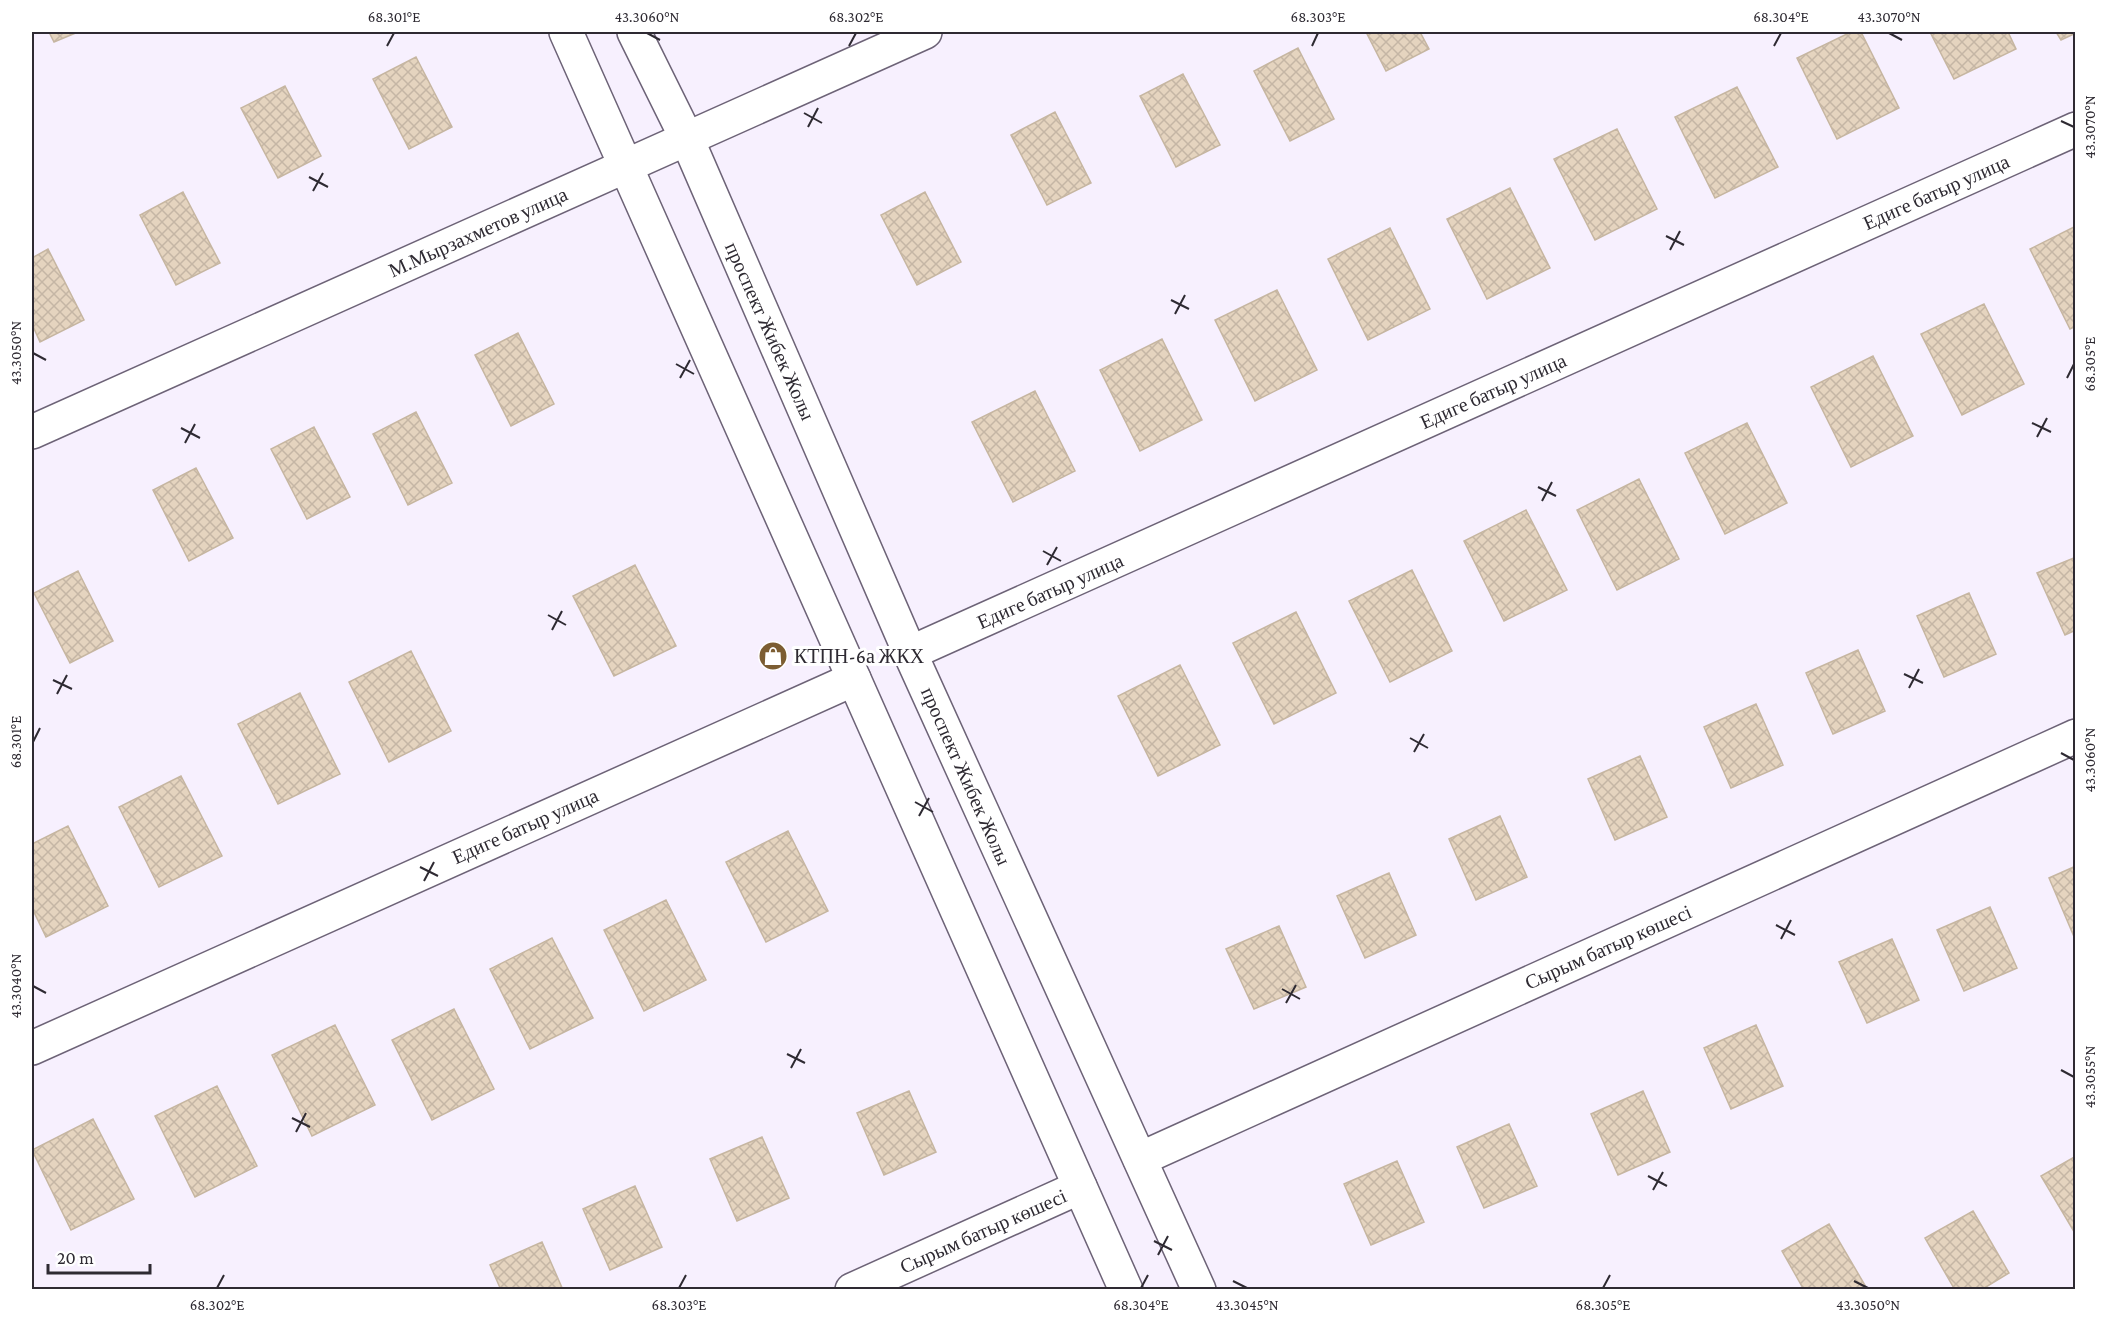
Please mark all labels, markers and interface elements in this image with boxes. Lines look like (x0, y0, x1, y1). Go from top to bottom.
text: 68.301°E (368, 9, 420, 25)
text: 43.3060°N (615, 9, 680, 25)
text: 68.302°E (829, 9, 883, 25)
text: 68.303°E (1291, 9, 1345, 25)
text: 68.304°E (1753, 9, 1809, 25)
text: 43.3070°N (1857, 9, 1921, 25)
text: 43.3070°N (2082, 95, 2098, 159)
street label: Едиге батыр улица (1860, 150, 2013, 235)
street label: М.Мырзахметов улица (385, 183, 571, 282)
street label: проспект Жибек Жолы (720, 239, 819, 424)
text: 43.3050°N (8, 321, 24, 385)
text: 68.305°E (2082, 337, 2098, 391)
street label: Едиге батыр улица (1417, 349, 1570, 434)
street label: Едиге батыр улица (974, 549, 1127, 634)
shop icon: КТПН-6а ЖКХ (757, 640, 789, 672)
place label: КТПН-6а ЖКХ (794, 645, 925, 667)
street label: проспект Жибек Жолы (916, 684, 1015, 869)
text: 68.301°E (8, 716, 24, 768)
text: 43.3060°N (2082, 727, 2098, 792)
street label: Едиге батыр улица (449, 784, 602, 869)
street label: Сырым батыр көшесі (1521, 900, 1696, 995)
text: 43.3040°N (8, 953, 24, 1018)
text: 43.3055°N (2082, 1046, 2098, 1108)
street label: Сырым батыр көшесі (896, 1184, 1071, 1279)
scale bar (48, 1237, 150, 1275)
text: 20 m (57, 1248, 94, 1268)
text: 68.302°E (190, 1297, 244, 1313)
text: 68.303°E (652, 1297, 706, 1313)
text: 68.304°E (1113, 1297, 1169, 1313)
text: 43.3045°N (1215, 1297, 1279, 1313)
text: 68.305°E (1576, 1297, 1630, 1313)
text: 43.3050°N (1836, 1297, 1900, 1313)

